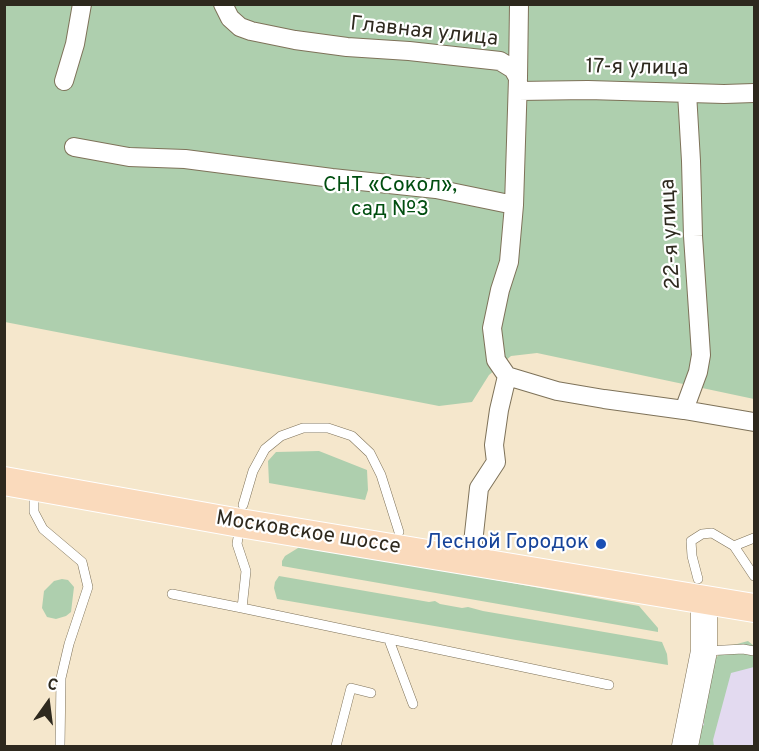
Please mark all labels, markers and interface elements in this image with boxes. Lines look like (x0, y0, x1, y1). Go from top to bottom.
street label: Главная улица (349, 13, 499, 53)
street label: 17-я улица (585, 56, 689, 82)
park label: СНТ «Сокол», сад №3 (323, 174, 457, 224)
street label: 22-я улица (657, 178, 687, 290)
street label: Московское шоссе (214, 507, 402, 561)
place label: Лесной Городок (425, 531, 589, 557)
marker: Лесной Городок (594, 537, 608, 551)
north arrow (18, 673, 78, 733)
text: С (45, 675, 60, 696)

